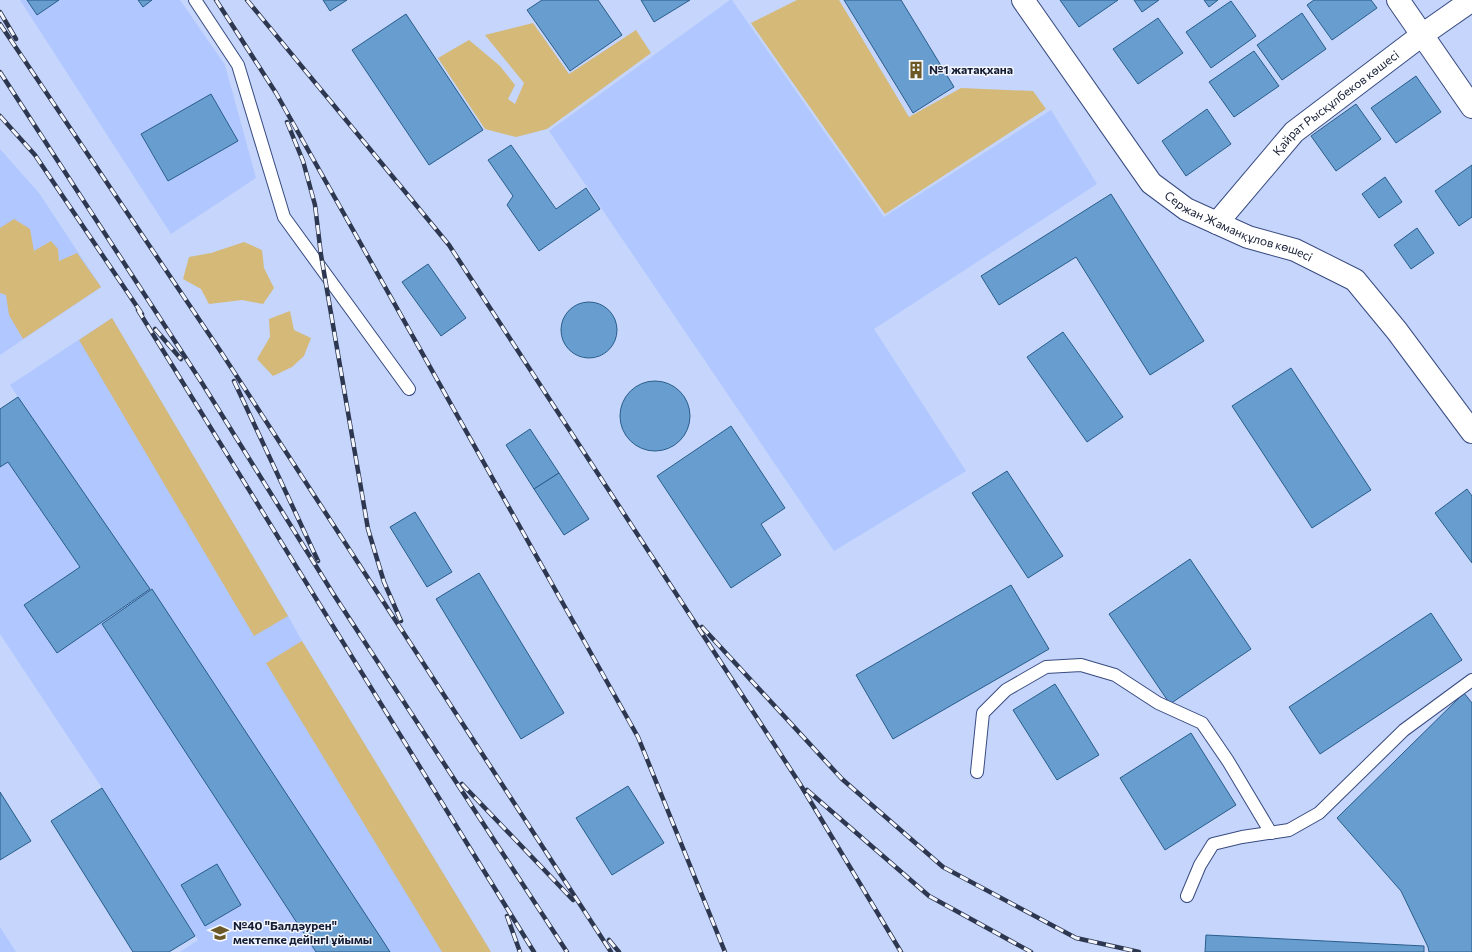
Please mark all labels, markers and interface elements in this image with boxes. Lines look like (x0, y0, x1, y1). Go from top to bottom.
street label: Қайрат Рысқұлбеков көшесі (1269, 47, 1401, 158)
building icon: №1 жатақхана (906, 60, 926, 80)
place label: №1 жатақхана (929, 62, 1013, 76)
street label: Сержан Жаманқұлов көшесі (1162, 188, 1315, 264)
place label: №40 "Балдәурен" мектепке дейінгі ұйымы (233, 918, 372, 946)
school or university icon: №40 "Балдәурен" мектепке дейінгі ұйымы (210, 923, 230, 943)

